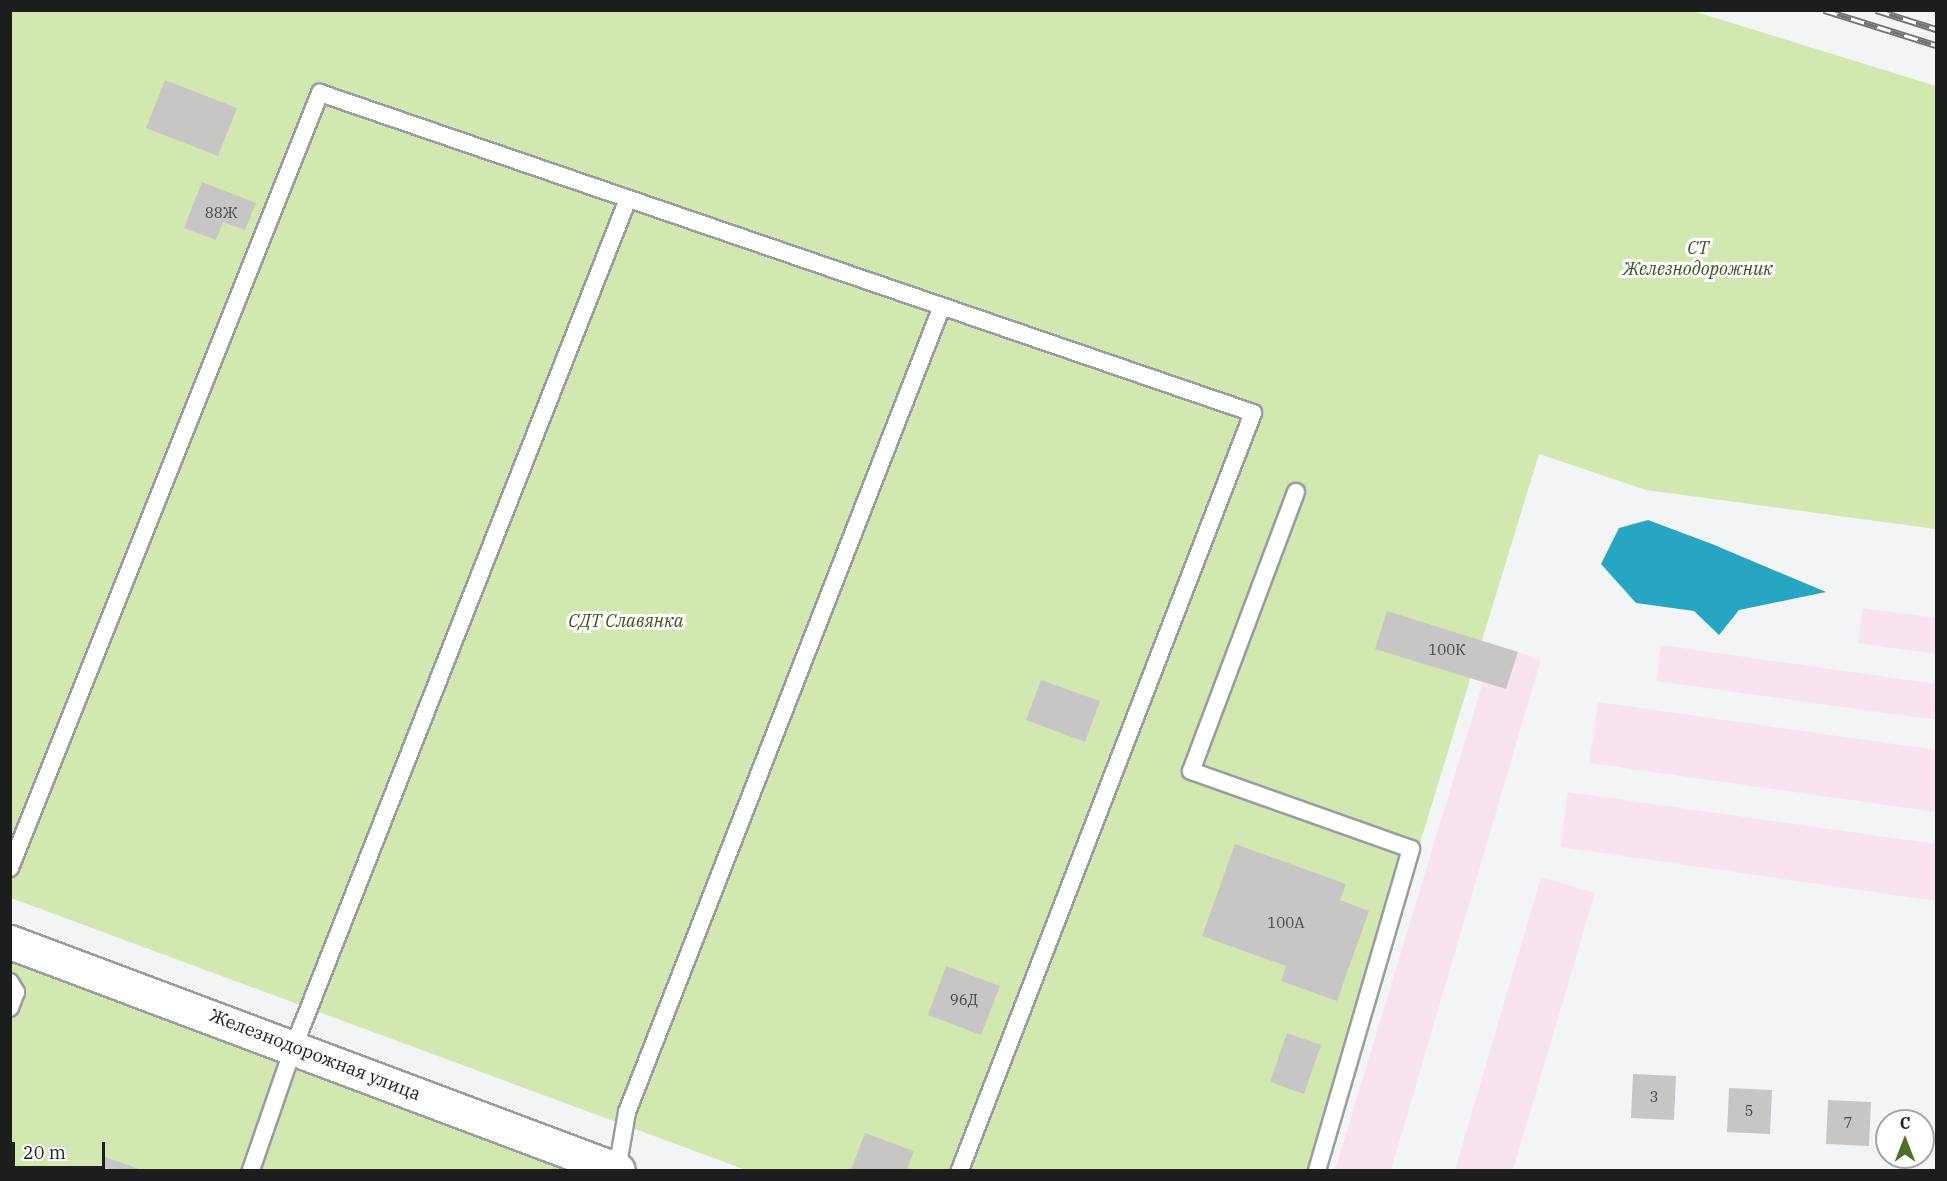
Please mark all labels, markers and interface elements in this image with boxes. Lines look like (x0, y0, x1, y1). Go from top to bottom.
house number: 88Ж (205, 204, 237, 222)
park label: СТ Железнодорожник (1623, 238, 1773, 280)
park label: СДТ Славянка (568, 610, 684, 632)
house number: 100К (1428, 641, 1466, 659)
house number: 100А (1267, 914, 1305, 932)
house number: 96Д (950, 991, 978, 1009)
street label: Железнодорожная улица (206, 1005, 424, 1105)
house number: 3 (1650, 1088, 1658, 1106)
house number: 5 (1745, 1102, 1753, 1120)
north arrow (1875, 1109, 1935, 1169)
text: С (1900, 1113, 1910, 1133)
house number: 7 (1844, 1114, 1852, 1132)
scale bar (15, 1130, 108, 1168)
text: 20 m (23, 1141, 66, 1164)

